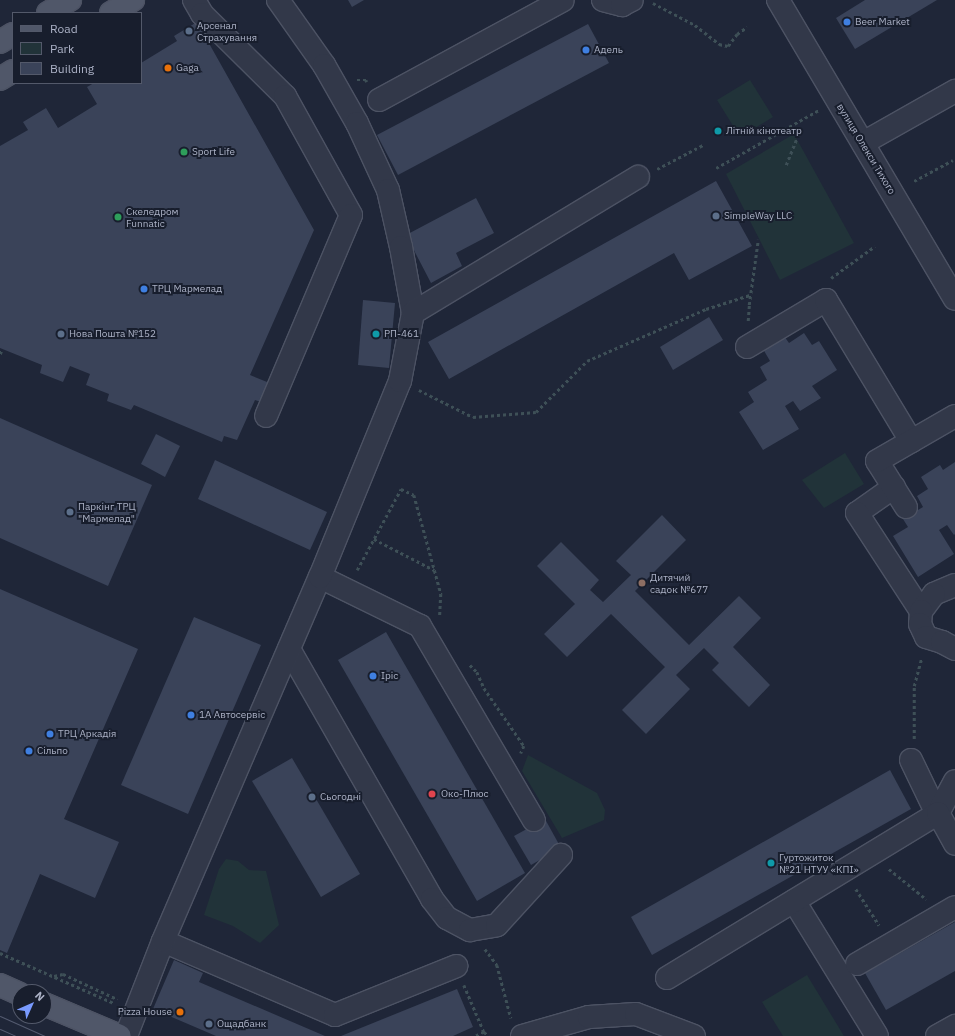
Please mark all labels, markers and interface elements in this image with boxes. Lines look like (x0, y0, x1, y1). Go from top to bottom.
legend (12, 12, 142, 84)
place label: Beer Market (855, 16, 910, 28)
marker: Beer Market (842, 17, 852, 27)
place label: Арсенал Страхування (197, 19, 257, 42)
text: Road (50, 21, 78, 36)
marker: Арсенал Страхування (184, 26, 194, 36)
text: Park (50, 41, 74, 56)
place label: Адель (594, 44, 623, 56)
marker: Адель (581, 45, 591, 55)
text: Building (50, 61, 94, 76)
place label: Gaga (176, 62, 199, 74)
marker: Gaga (163, 63, 173, 73)
street label: вулиця Олекси Тихого (834, 101, 898, 197)
place label: Літній кінотеатр (726, 125, 802, 137)
marker: Літній кінотеатр (713, 126, 723, 136)
place label: Sport Life (192, 146, 235, 158)
marker: Sport Life (179, 147, 189, 157)
place label: Скеледром Funnatic (126, 205, 179, 228)
place label: SimpleWay LLC (724, 210, 792, 222)
marker: SimpleWay LLC (711, 211, 721, 221)
marker: Скеледром Funnatic (113, 212, 123, 222)
place label: ТРЦ Мармелад (152, 283, 222, 295)
marker: ТРЦ Мармелад (139, 284, 149, 294)
place label: Нова Пошта №152 (69, 328, 156, 340)
place label: РП-461 (384, 328, 419, 340)
marker: Нова Пошта №152 (56, 329, 66, 339)
marker: РП-461 (371, 329, 381, 339)
place label: Паркінг ТРЦ "Мармелад" (78, 500, 136, 524)
marker: Паркінг ТРЦ "Мармелад" (65, 507, 75, 517)
place label: Дитячий садок №677 (650, 571, 708, 594)
marker: Дитячий садок №677 (637, 578, 647, 588)
place label: Іріс (381, 670, 398, 682)
marker: Іріс (368, 671, 378, 681)
place label: 1А Автосервіс (199, 709, 265, 721)
marker: 1А Автосервіс (186, 710, 196, 720)
place label: ТРЦ Аркадія (58, 728, 116, 740)
marker: ТРЦ Аркадія (45, 729, 55, 739)
place label: Сільпо (37, 745, 68, 757)
marker: Сільпо (24, 746, 34, 756)
marker: Око-Плюс (426, 788, 438, 800)
place label: Око-Плюс (441, 788, 489, 800)
place label: Сьогодні (320, 791, 361, 803)
marker: Сьогодні (307, 792, 317, 802)
place label: Гуртожиток №21 НТУУ «КПІ» (779, 851, 859, 874)
marker: Гуртожиток №21 НТУУ «КПІ» (766, 858, 776, 868)
north arrow (12, 984, 52, 1024)
text: N (32, 988, 48, 1004)
place label: Pizza House (118, 1006, 172, 1018)
marker: Pizza House (175, 1007, 185, 1017)
place label: Ощадбанк (217, 1018, 266, 1030)
marker: Ощадбанк (204, 1019, 214, 1029)

